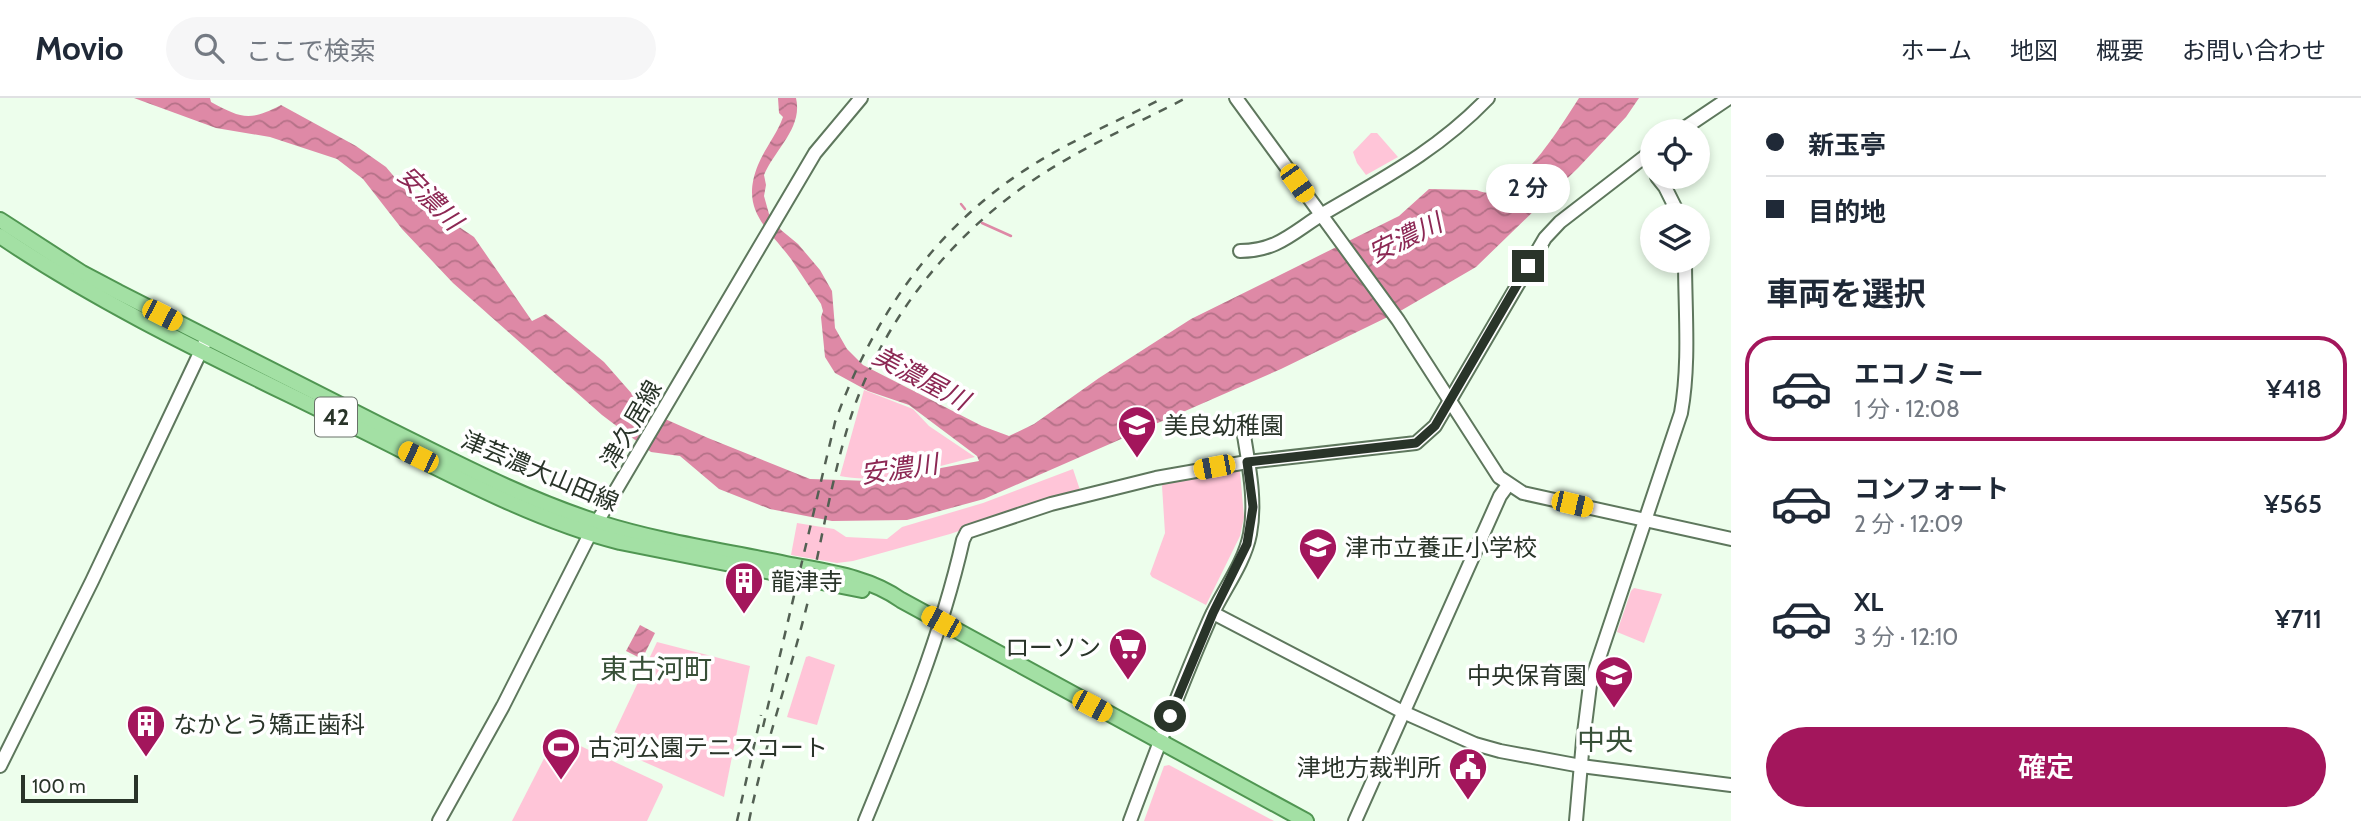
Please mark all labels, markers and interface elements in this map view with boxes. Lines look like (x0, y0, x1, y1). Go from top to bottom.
search box (166, 17, 656, 80)
text: Movio (35, 28, 124, 68)
icon: search (190, 29, 228, 67)
text: ここで検索 (246, 35, 376, 67)
text: ホーム (1901, 36, 1972, 65)
text: 地図 (2010, 36, 2058, 65)
text: 概要 (2096, 36, 2144, 65)
text: お問い合わせ (2182, 36, 2326, 65)
map controls (1640, 119, 1710, 273)
button: locate (1640, 119, 1710, 189)
text: 新玉亭 (1808, 129, 1886, 161)
water label: 安濃川 (391, 159, 471, 239)
car (1277, 160, 1318, 206)
callout: 2 分 (1486, 164, 1570, 214)
text: 2 分 (1508, 174, 1548, 202)
text: 目的地 (1808, 196, 1886, 228)
button: layers (1640, 203, 1710, 273)
water label: 安濃川 (1363, 205, 1450, 269)
route end (1512, 250, 1544, 282)
text: 車両を選択 (1766, 274, 1926, 313)
car (139, 296, 186, 334)
water label: 美濃屋川 (868, 339, 977, 418)
icon: car (1770, 357, 1833, 420)
text: エコノミー (1854, 358, 1984, 390)
text: ¥418 (2266, 373, 2322, 405)
street label: 津久居線 (594, 375, 668, 473)
text: 1 分 · 12:08 (1854, 395, 1960, 423)
road number: 42 (315, 398, 357, 436)
school or university icon: 美良幼稚園 (1116, 404, 1158, 459)
place label: 美良幼稚園 (1164, 411, 1284, 440)
street label: 津芸濃大山田線 (457, 425, 623, 517)
car (395, 438, 442, 476)
water label: 安濃川 (858, 447, 943, 490)
car (1192, 453, 1237, 481)
icon: car (1770, 472, 1833, 535)
text: コンフォート (1854, 473, 2009, 505)
text: ¥565 (2264, 488, 2322, 520)
car (1550, 489, 1595, 519)
text: 2 分 · 12:09 (1854, 510, 1964, 538)
school or university icon: 津市立養正小学校 (1297, 526, 1339, 581)
place label: 津市立養正小学校 (1345, 533, 1537, 562)
building icon: 龍津寺 (723, 560, 765, 615)
place label: 龍津寺 (771, 567, 843, 596)
text: XL (1854, 586, 1883, 618)
icon: car (1770, 587, 1833, 650)
car (918, 603, 965, 641)
text: ¥711 (2275, 603, 2322, 635)
text: 3 分 · 12:10 (1854, 623, 1958, 651)
supermarket icon: ローソン (1107, 626, 1149, 681)
place label: ローソン (1005, 633, 1101, 662)
district label: 東古河町 (600, 652, 712, 686)
school or university icon: 中央保育園 (1593, 654, 1635, 709)
place label: 中央保育園 (1467, 661, 1587, 690)
car (1069, 687, 1116, 725)
route start (1154, 700, 1186, 732)
building icon: なかとう矯正歯科 (125, 703, 167, 758)
place label: なかとう矯正歯科 (173, 710, 365, 739)
district label: 中央 (1577, 723, 1633, 757)
sports icon: 古河公園テニスコート (540, 726, 582, 781)
button: 確定 (1766, 727, 2326, 807)
place label: 古河公園テニスコート (588, 733, 828, 762)
public building icon: 津地方裁判所 (1447, 746, 1489, 801)
place label: 津地方裁判所 (1297, 753, 1441, 782)
scale bar (21, 772, 138, 804)
text: 100 m (32, 775, 86, 798)

